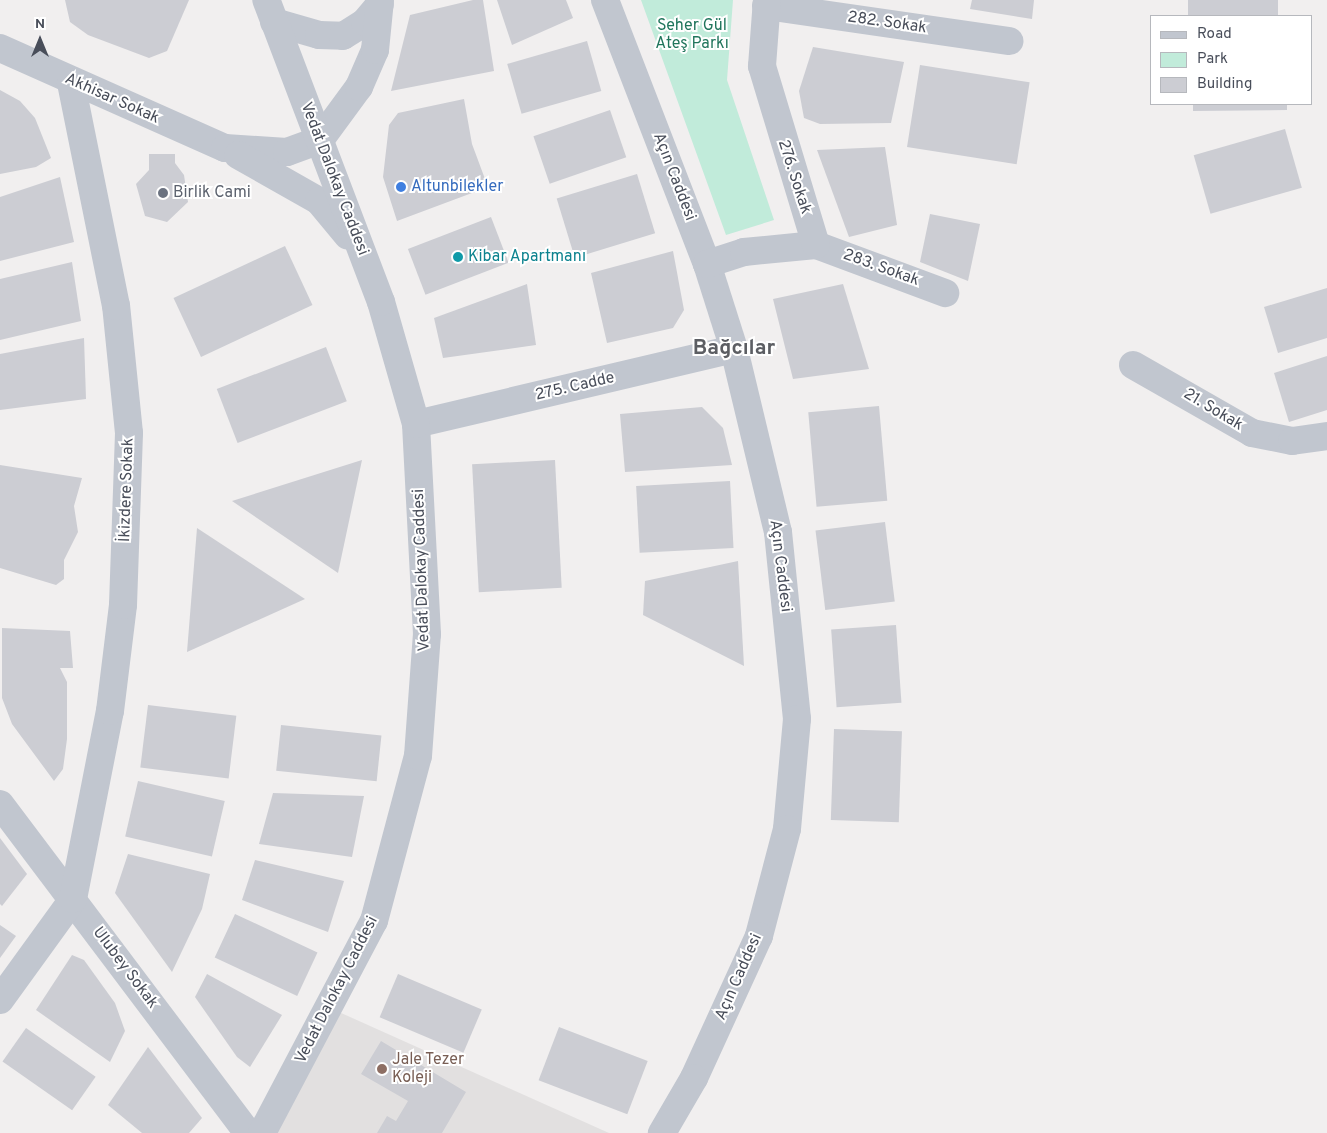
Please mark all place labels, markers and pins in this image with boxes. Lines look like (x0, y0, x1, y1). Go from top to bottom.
place label: Altunbilekler (411, 177, 503, 197)
marker: Altunbilekler (395, 181, 407, 193)
place label: Birlik Cami (173, 183, 251, 203)
marker: Birlik Cami (157, 187, 169, 199)
place label: Kibar Apartmanı (468, 247, 587, 267)
marker: Kibar Apartmanı (452, 251, 464, 263)
place label: Jale Tezer Koleji (392, 1050, 465, 1088)
marker: Jale Tezer Koleji (376, 1063, 388, 1075)

